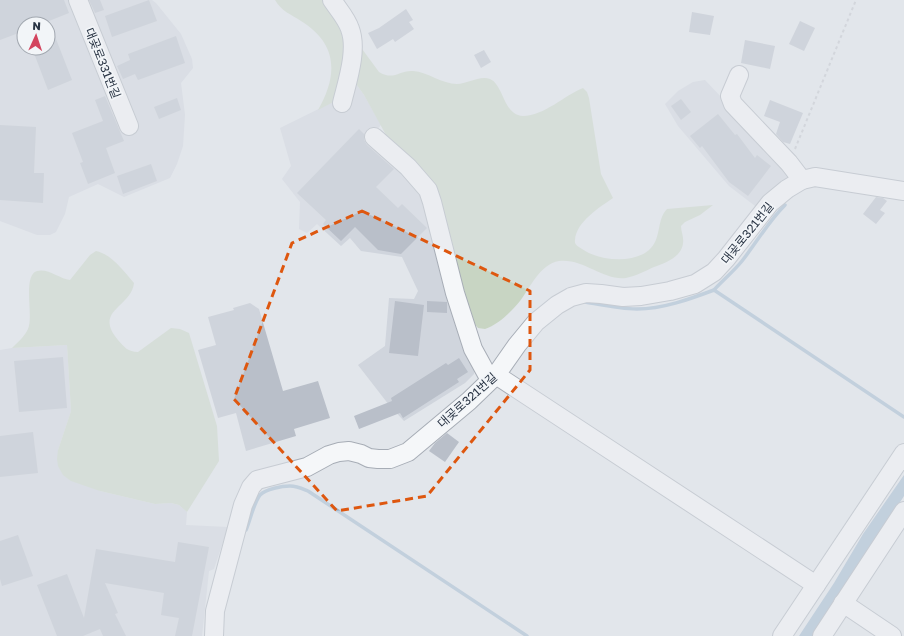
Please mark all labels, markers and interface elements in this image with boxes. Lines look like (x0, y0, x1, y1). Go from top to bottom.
north arrow (16, 16, 56, 56)
text: N (32, 19, 41, 32)
street label: 대곶로331번길 (82, 25, 124, 101)
street label: 대곶로321번길 (718, 199, 776, 267)
street label: 대곶로321번길 (434, 369, 500, 431)

